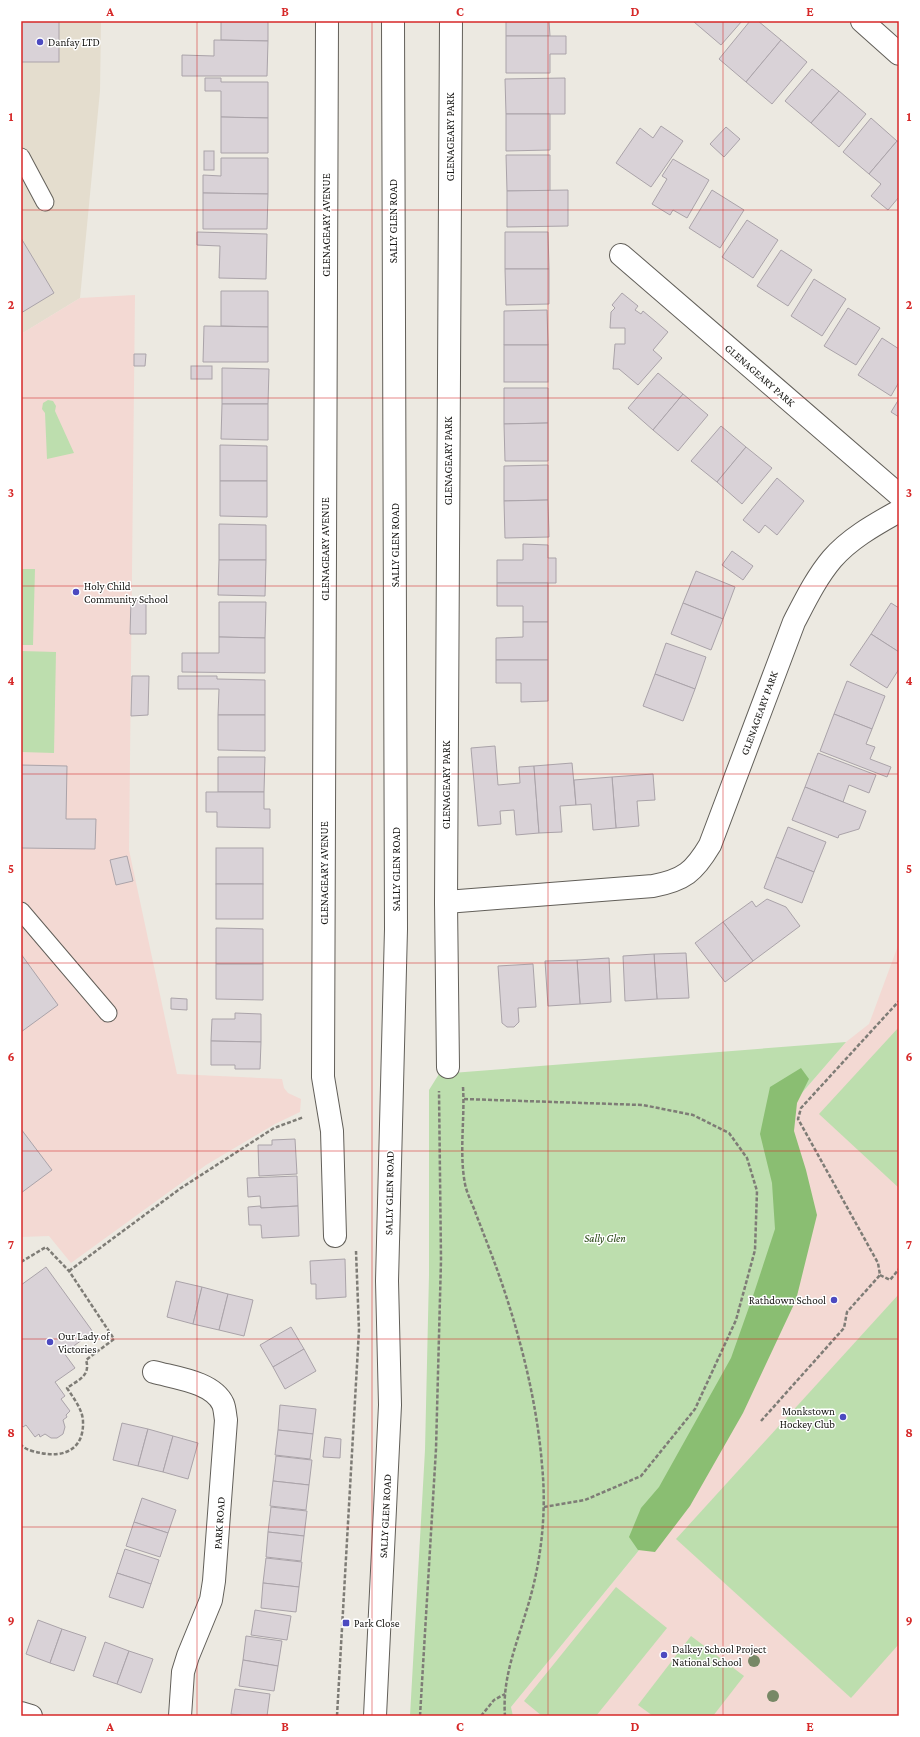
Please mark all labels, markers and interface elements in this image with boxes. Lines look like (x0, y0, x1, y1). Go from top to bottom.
text: A (105, 4, 114, 19)
text: B (281, 4, 289, 19)
text: C (456, 4, 464, 19)
text: D (631, 4, 640, 19)
text: E (806, 4, 814, 19)
place label: Danfay LTD (48, 36, 100, 49)
marker: Danfay LTD (35, 37, 45, 47)
street label: GLENAGEARY PARK (444, 92, 456, 181)
text: 1 (9, 109, 14, 124)
text: 1 (907, 109, 912, 124)
street label: GLENAGEARY AVENUE (320, 173, 332, 277)
street label: SALLY GLEN ROAD (387, 179, 399, 263)
text: 2 (8, 297, 15, 312)
text: 2 (906, 297, 913, 312)
street label: GLENAGEARY PARK (723, 341, 798, 409)
street label: GLENAGEARY PARK (442, 416, 454, 505)
text: 3 (8, 485, 14, 500)
text: 3 (906, 485, 912, 500)
street label: GLENAGEARY AVENUE (319, 497, 331, 601)
street label: SALLY GLEN ROAD (389, 503, 401, 587)
place label: Holy Child Community School (84, 580, 168, 606)
marker: Holy Child Community School (71, 587, 81, 597)
street label: GLENAGEARY PARK (738, 669, 780, 757)
text: 4 (7, 673, 15, 688)
text: 4 (905, 673, 913, 688)
street label: GLENAGEARY PARK (440, 740, 452, 829)
street label: GLENAGEARY AVENUE (318, 821, 330, 925)
street label: SALLY GLEN ROAD (390, 827, 402, 911)
text: 5 (8, 861, 14, 876)
text: 5 (906, 861, 912, 876)
text: 6 (7, 1049, 15, 1064)
text: 6 (905, 1049, 913, 1064)
street label: SALLY GLEN ROAD (382, 1151, 396, 1235)
park label: Sally Glen (584, 1232, 626, 1245)
text: 7 (8, 1237, 14, 1252)
text: 7 (906, 1237, 912, 1252)
place label: Rathdown School (749, 1294, 826, 1306)
marker: Rathdown School (829, 1295, 839, 1305)
place label: Our Lady of Victories (58, 1330, 110, 1355)
marker: Our Lady of Victories (45, 1337, 55, 1347)
place label: Monkstown Hockey Club (780, 1405, 835, 1431)
marker: Monkstown Hockey Club (838, 1412, 848, 1422)
text: 8 (7, 1425, 15, 1440)
text: 8 (905, 1425, 913, 1440)
street label: SALLY GLEN ROAD (377, 1474, 393, 1558)
street label: PARK ROAD (211, 1496, 227, 1550)
text: 9 (7, 1613, 15, 1628)
text: 9 (905, 1613, 913, 1628)
place label: Park Close (354, 1617, 400, 1629)
marker: Park Close (341, 1618, 351, 1628)
place label: Dalkey School Project National School (672, 1643, 767, 1668)
marker: Dalkey School Project National School (659, 1650, 669, 1660)
text: A (105, 1719, 114, 1734)
text: B (281, 1719, 289, 1734)
text: C (456, 1719, 464, 1734)
text: D (631, 1719, 640, 1734)
text: E (806, 1719, 814, 1734)

